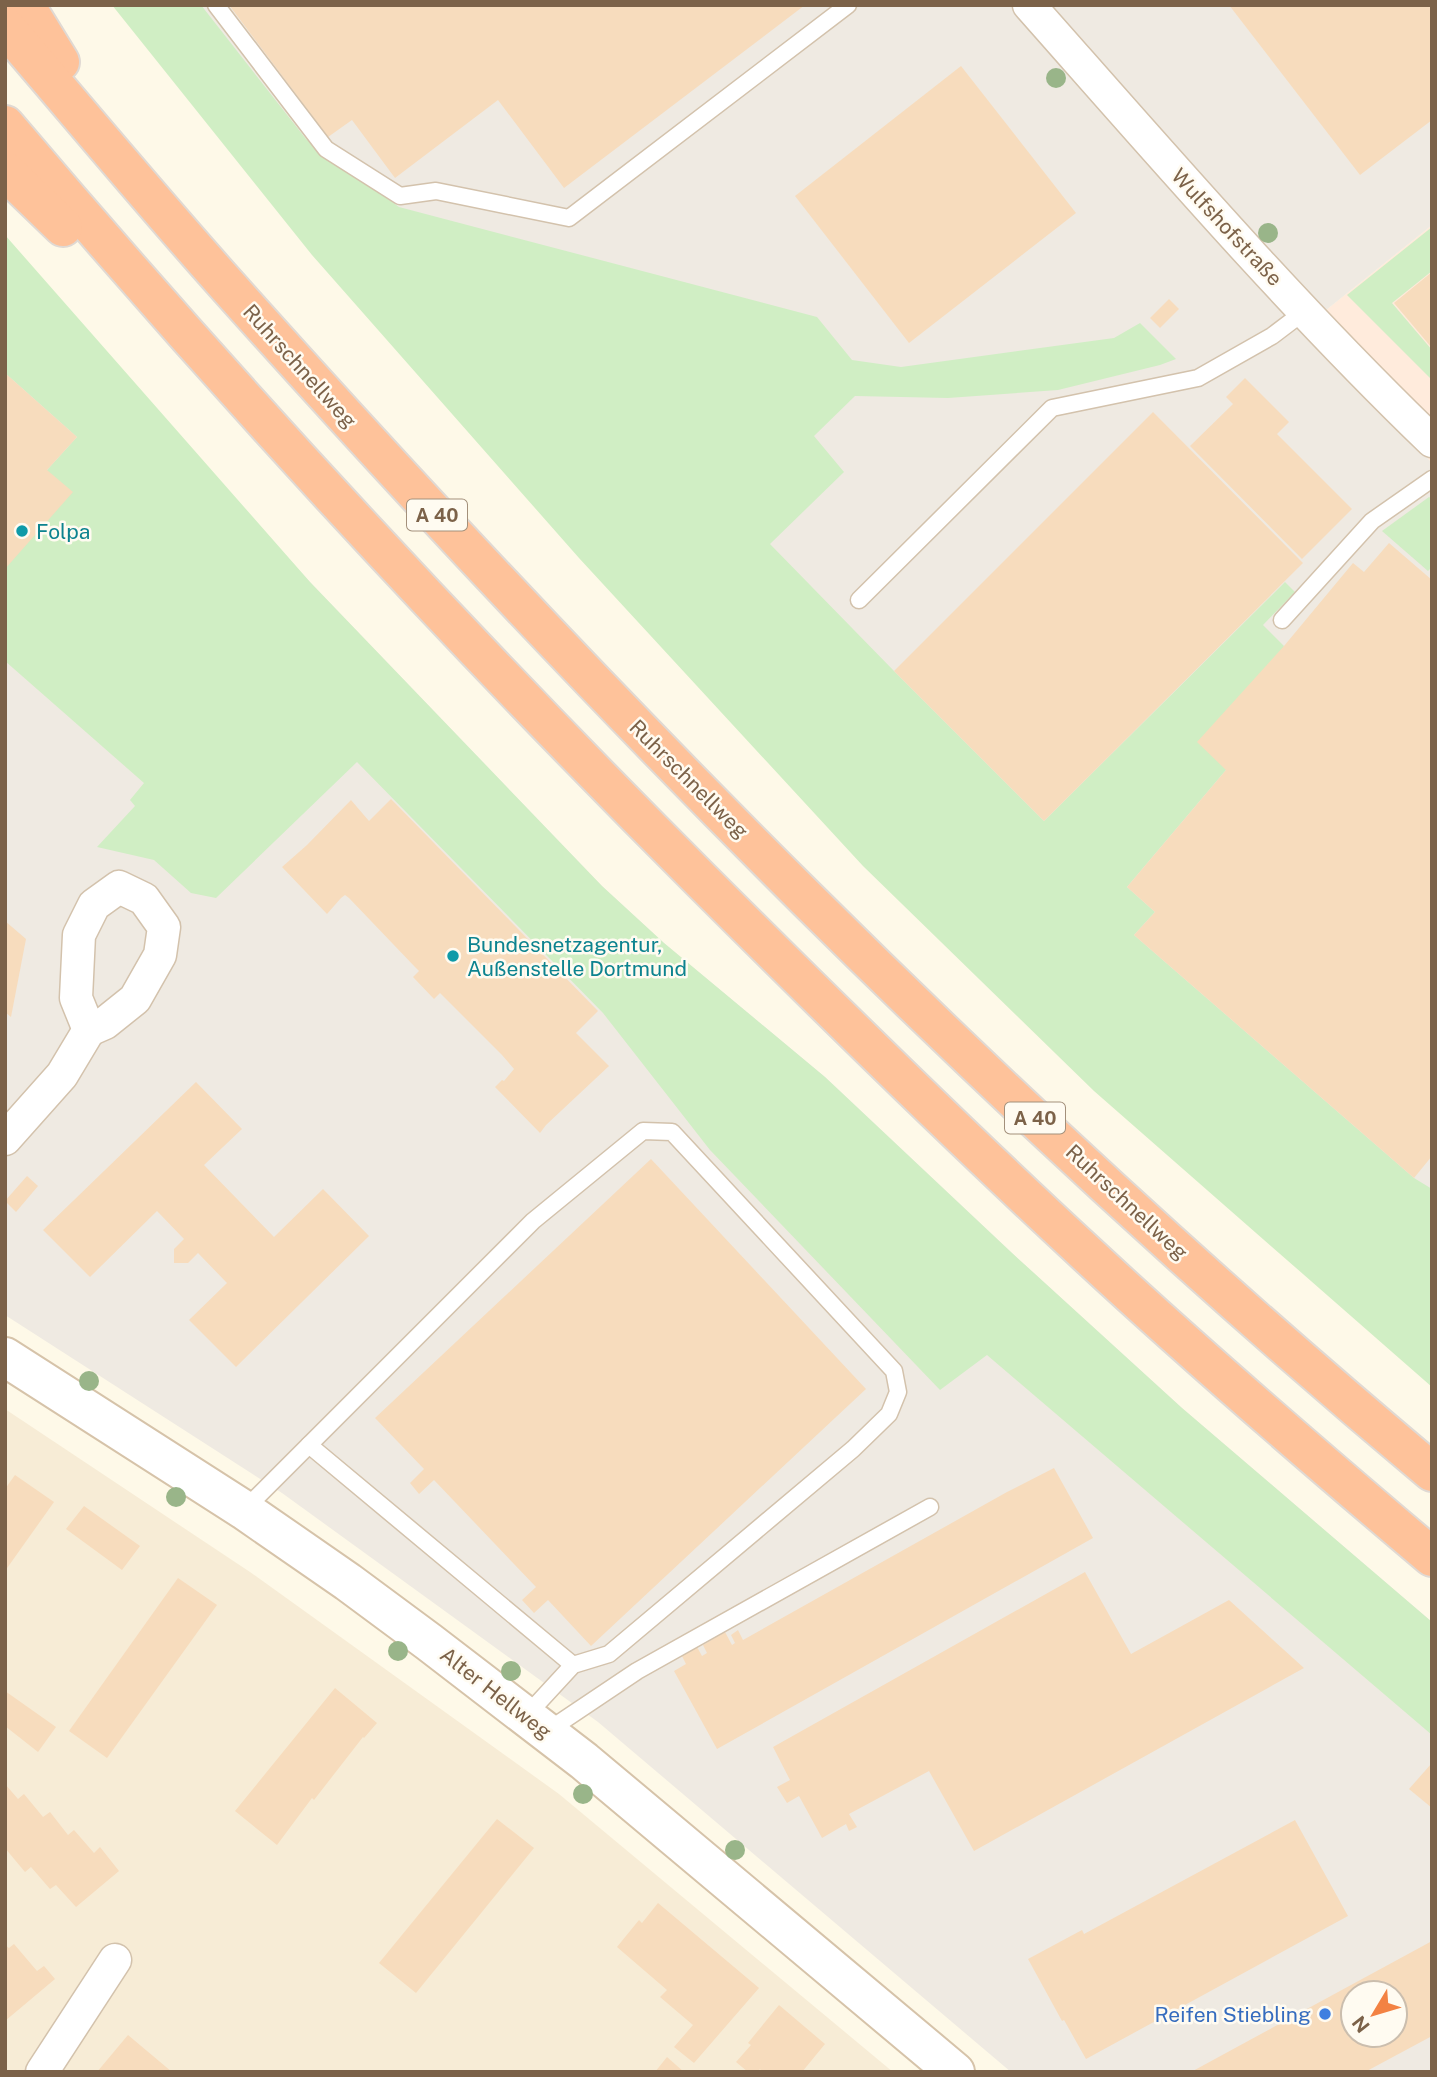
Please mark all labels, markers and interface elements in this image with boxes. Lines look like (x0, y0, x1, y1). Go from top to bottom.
street label: Wulfshofstraße (1166, 163, 1288, 291)
street label: Ruhrschnellweg (238, 299, 362, 433)
road number: A 40 (407, 500, 467, 530)
place label: Folpa (36, 519, 90, 544)
marker: Folpa (14, 523, 30, 539)
street label: Ruhrschnellweg (624, 714, 754, 844)
place label: Bundesnetzagentur, Außenstelle Dortmund (467, 932, 687, 981)
marker: Bundesnetzagentur, Außenstelle Dortmund (445, 948, 461, 964)
road number: A 40 (1005, 1102, 1065, 1134)
street label: Ruhrschnellweg (1061, 1139, 1193, 1265)
street label: Alter Hellweg (435, 1642, 557, 1744)
north arrow (1339, 1979, 1409, 2049)
place label: Reifen Stiebling (1155, 2002, 1311, 2027)
marker: Reifen Stiebling (1317, 2006, 1333, 2022)
text: N (1347, 2012, 1374, 2037)

